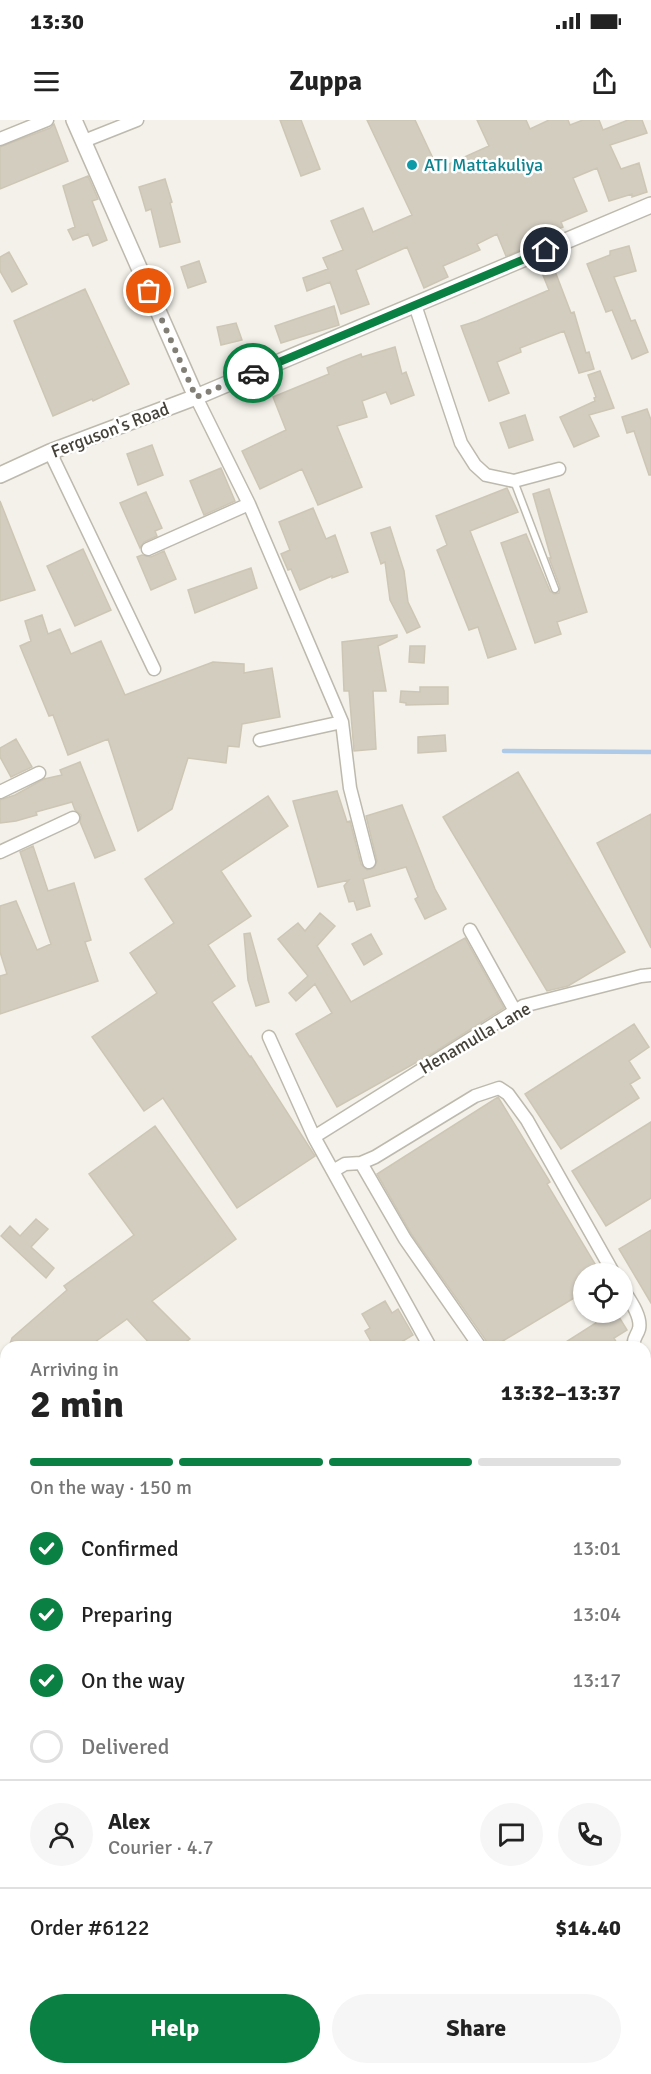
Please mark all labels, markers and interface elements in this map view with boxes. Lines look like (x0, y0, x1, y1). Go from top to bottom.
text: 13:30 (30, 8, 84, 35)
icon: menu (30, 65, 63, 98)
text: Zuppa (289, 65, 362, 98)
icon: share (588, 65, 621, 98)
place label: ATI Mattakuliya (424, 154, 543, 176)
marker: ATI Mattakuliya (405, 158, 419, 172)
pin (520, 224, 571, 275)
icon: home (529, 233, 562, 266)
pin (123, 265, 174, 316)
icon: bag (132, 274, 165, 307)
courier (223, 343, 283, 403)
icon: car (237, 357, 270, 390)
street label: Ferguson's Road (48, 397, 172, 463)
street label: Henamulla Lane (415, 997, 535, 1079)
map controls (573, 1263, 633, 1323)
button: locate (573, 1263, 633, 1323)
text: Arriving in (30, 1357, 119, 1382)
text: 13:32–13:37 (501, 1379, 621, 1406)
text: 2 min (30, 1380, 124, 1428)
text: On the way · 150 m (30, 1475, 192, 1500)
icon: check (30, 1532, 63, 1565)
text: Confirmed (81, 1535, 179, 1562)
text: 13:01 (572, 1536, 621, 1561)
icon: check (30, 1598, 63, 1631)
text: Preparing (81, 1601, 173, 1628)
text: 13:04 (572, 1602, 621, 1627)
icon: check (30, 1664, 63, 1697)
text: On the way (81, 1667, 185, 1694)
text: 13:17 (572, 1668, 621, 1693)
text: Delivered (81, 1733, 169, 1760)
button: person (30, 1803, 93, 1866)
button: chat (480, 1803, 543, 1866)
button: phone (558, 1803, 621, 1866)
text: Alex (108, 1808, 150, 1835)
text: Courier · 4.7 (108, 1835, 214, 1860)
text: Order #6122 (30, 1914, 150, 1941)
text: $14.40 (555, 1914, 621, 1941)
button: Help (30, 1994, 320, 2063)
button: Share (332, 1994, 621, 2063)

